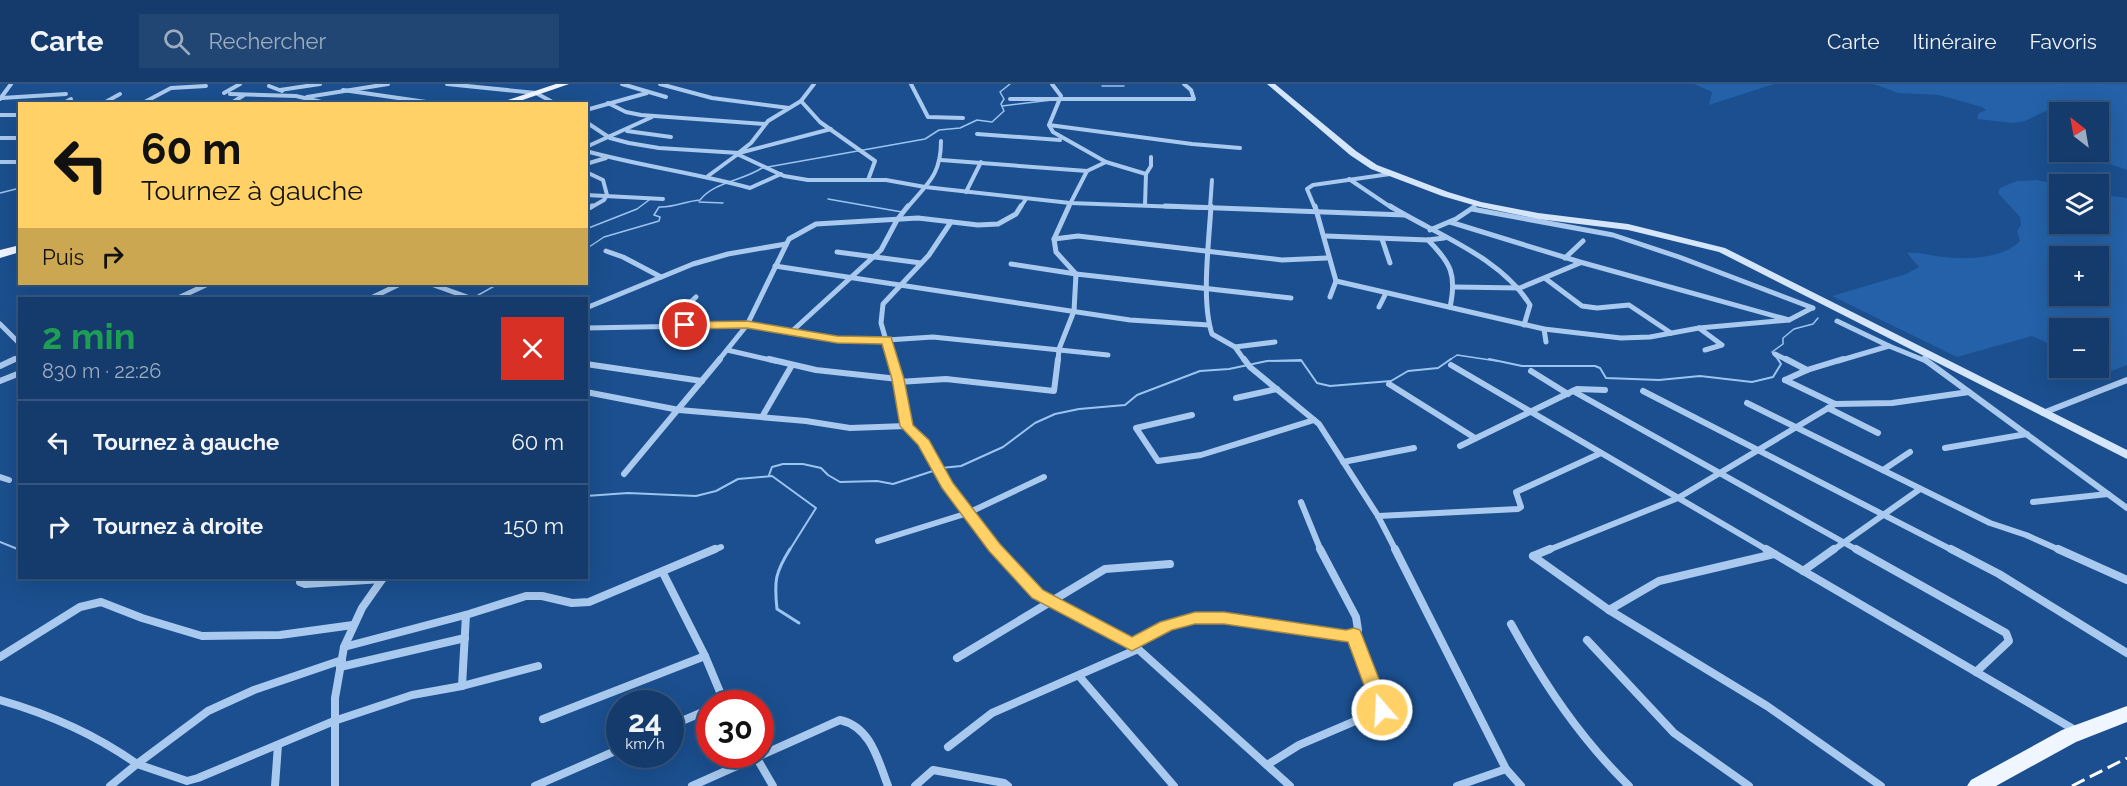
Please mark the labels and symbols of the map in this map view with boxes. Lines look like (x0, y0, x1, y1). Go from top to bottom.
north arrow (2049, 102, 2109, 162)
pin (659, 299, 710, 350)
position arrow (1350, 678, 1414, 742)
speed limit sign: 30 (696, 690, 774, 768)

